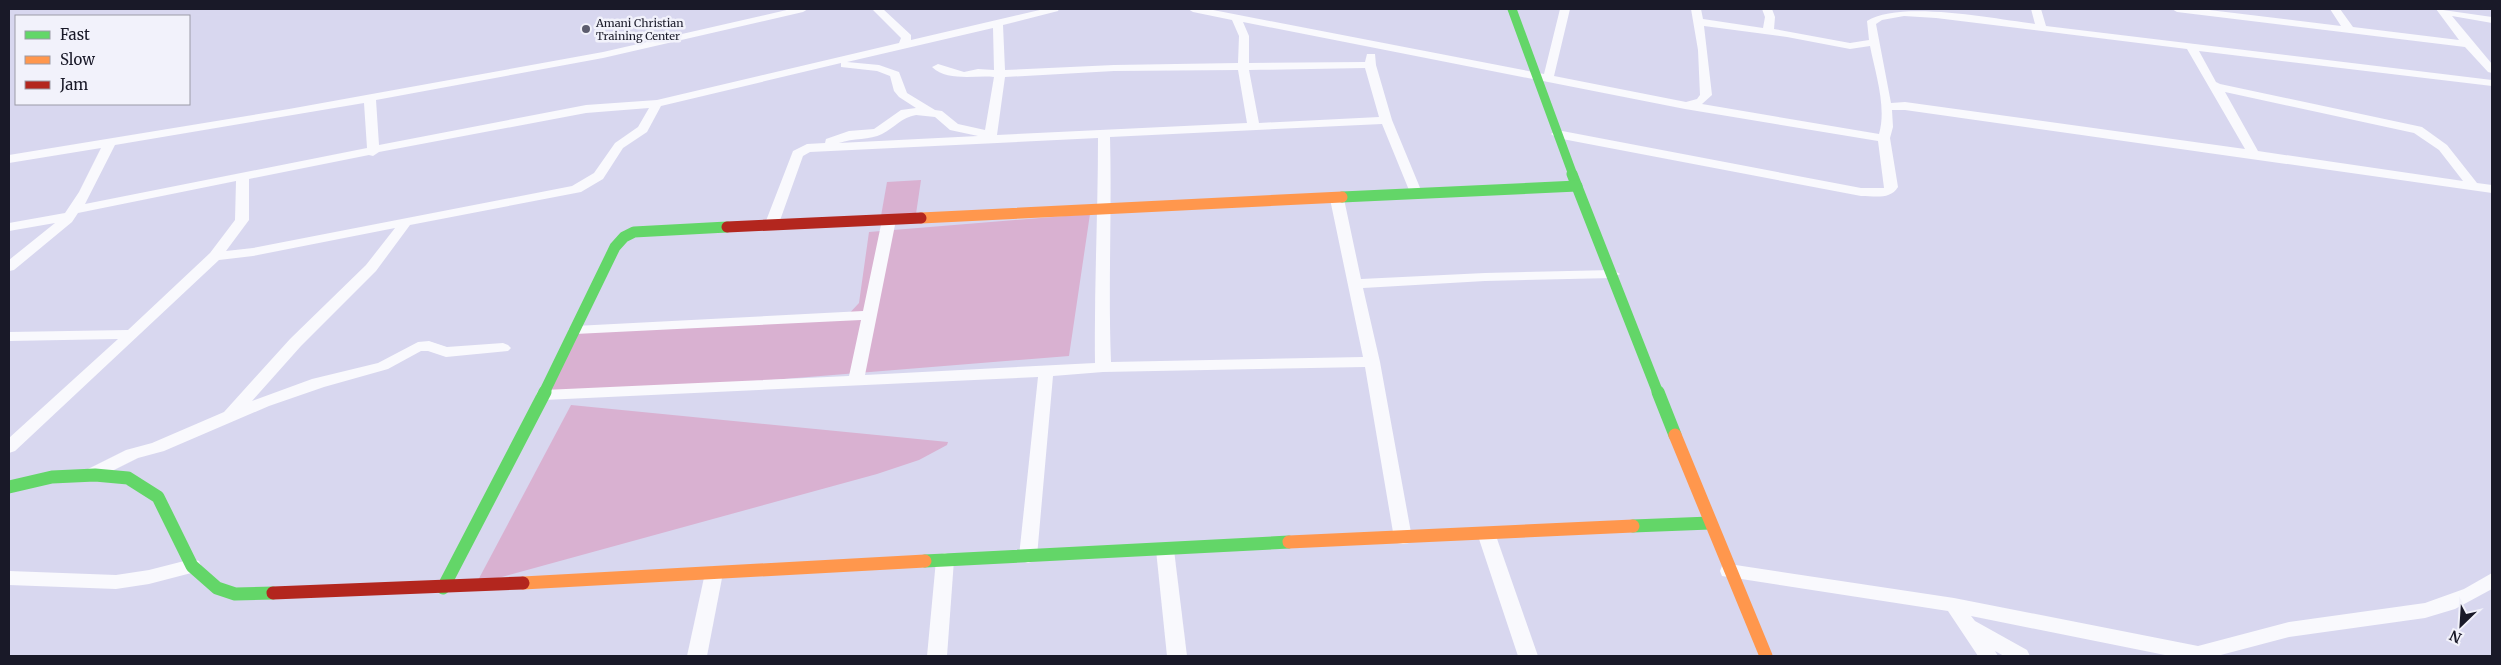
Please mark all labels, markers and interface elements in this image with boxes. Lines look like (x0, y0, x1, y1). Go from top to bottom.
legend (15, 15, 190, 105)
place label: Amani Christian Training Center (595, 16, 684, 43)
marker: Amani Christian Training Center (580, 23, 592, 35)
text: Fast (60, 25, 90, 44)
text: Slow (60, 50, 95, 69)
text: Jam (59, 75, 88, 94)
north arrow (2436, 600, 2486, 650)
text: N (2447, 626, 2464, 647)

